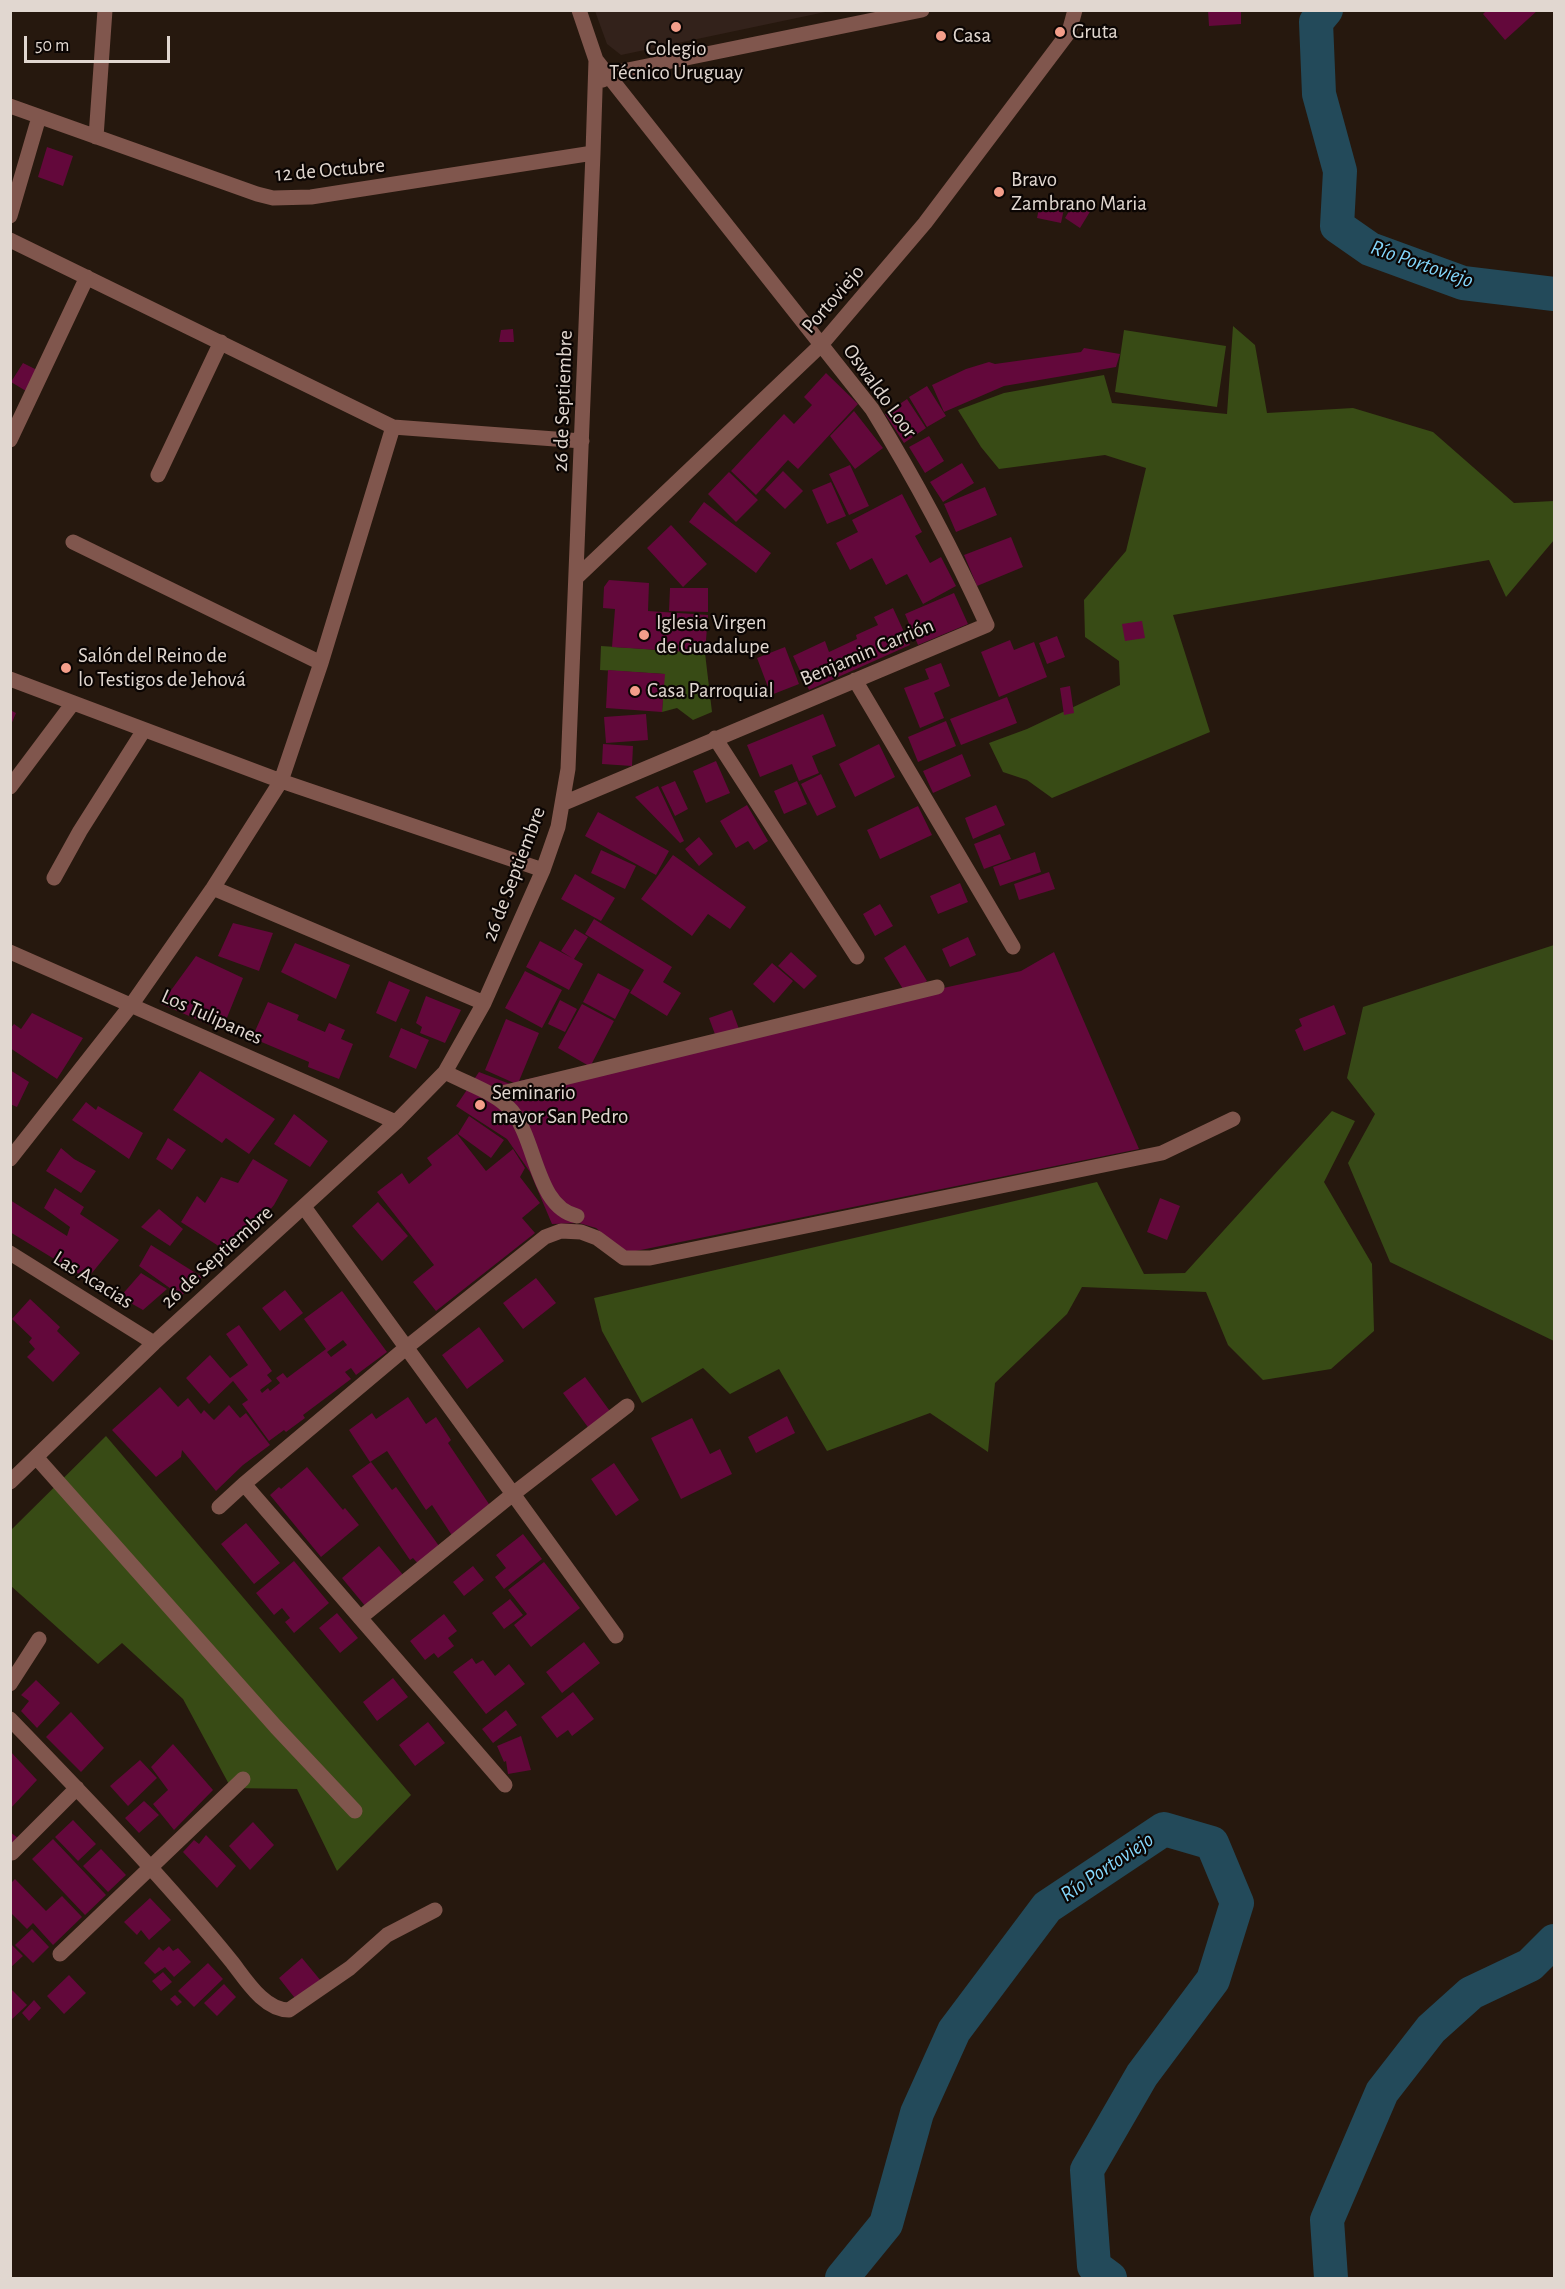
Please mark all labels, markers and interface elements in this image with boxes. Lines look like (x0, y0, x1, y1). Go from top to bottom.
place label: Gruta (1072, 19, 1118, 45)
marker: Colegio Técnico Uruguay (669, 20, 683, 34)
place label: Casa (953, 23, 991, 49)
scale bar (27, 24, 172, 62)
marker: Gruta (1053, 25, 1067, 39)
marker: Casa (934, 29, 948, 43)
place label: Colegio Técnico Uruguay (609, 36, 743, 86)
text: 50 m (35, 37, 69, 55)
street label: 12 de Octubre (274, 153, 386, 187)
place label: Bravo Zambrano Maria (1011, 167, 1147, 217)
marker: Bravo Zambrano Maria (992, 185, 1006, 199)
water label: Río Portoviejo (1367, 234, 1477, 294)
street label: Portoviejo (796, 259, 870, 339)
street label: 26 de Septiembre (548, 330, 578, 472)
street label: Oswaldo Loor (837, 339, 923, 443)
place label: Iglesia Virgen de Guadalupe (656, 610, 769, 660)
street label: Benjamin Carrión (796, 612, 938, 692)
marker: Iglesia Virgen de Guadalupe (637, 628, 651, 642)
place label: Salón del Reino de lo Testigos de Jehová (78, 643, 246, 693)
marker: Salón del Reino de lo Testigos de Jehová (59, 661, 73, 675)
place label: Casa Parroquial (647, 678, 774, 704)
marker: Casa Parroquial (628, 684, 642, 698)
street label: 26 de Septiembre (477, 803, 551, 945)
street label: Los Tulipanes (157, 983, 267, 1051)
place label: Seminario mayor San Pedro (492, 1080, 628, 1130)
marker: Seminario mayor San Pedro (473, 1098, 487, 1112)
street label: 26 de Septiembre (156, 1200, 278, 1314)
street label: Las Acacias (48, 1246, 138, 1314)
water label: Río Portoviejo (1055, 1826, 1159, 1908)

